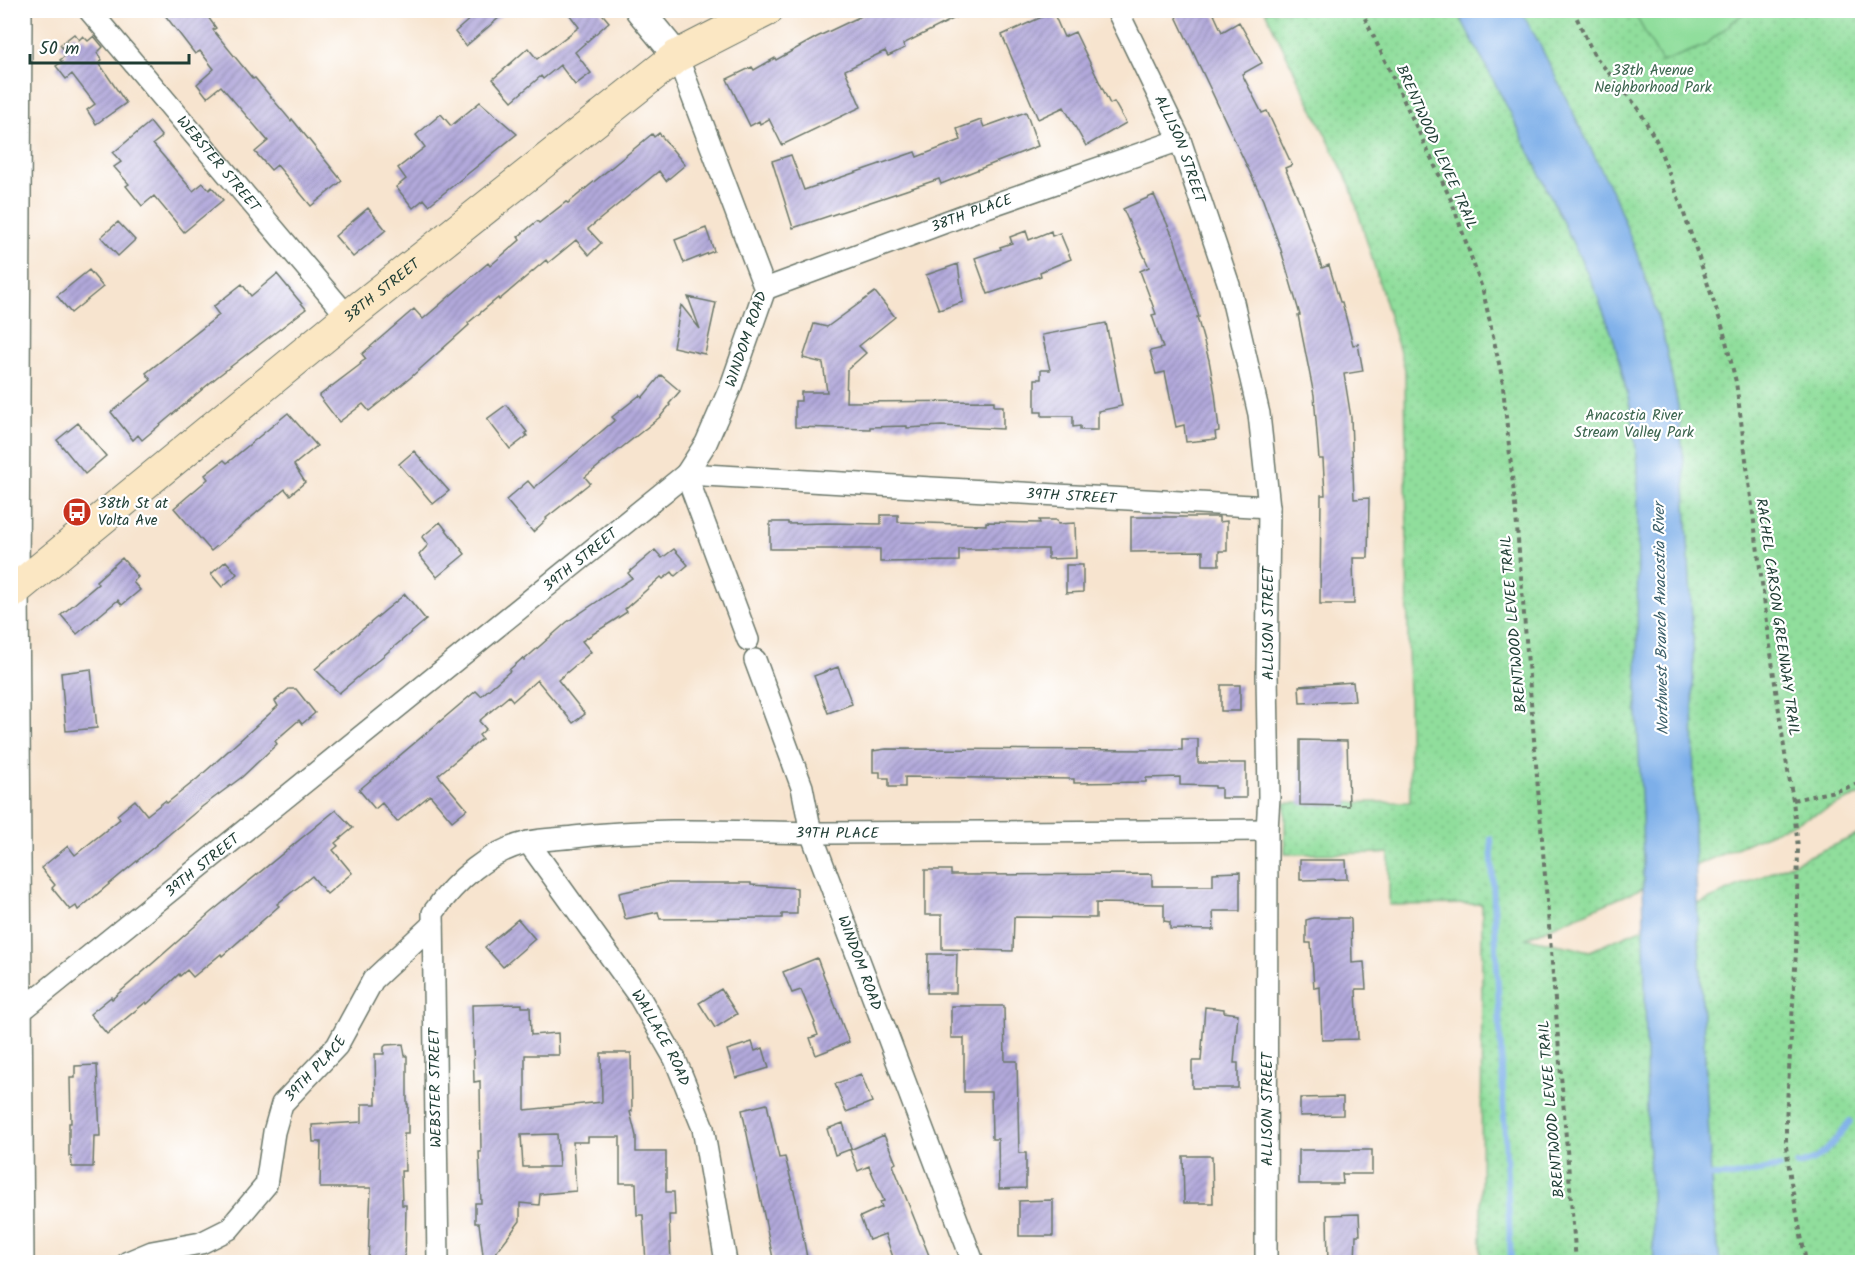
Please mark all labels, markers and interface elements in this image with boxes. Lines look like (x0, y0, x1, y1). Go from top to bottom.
scale bar (30, 27, 189, 65)
text: 50 m (39, 35, 79, 64)
park label: 38th Avenue Neighborhood Park (1594, 59, 1713, 100)
street label: BRENTWOOD LEVEE TRAIL (1389, 61, 1483, 234)
street label: ALLISON STREET (1147, 92, 1212, 208)
street label: WEBSTER STREET (170, 111, 267, 219)
street label: 38TH PLACE (928, 188, 1017, 239)
street label: 38TH STREET (339, 252, 427, 329)
street label: WINDOM ROAD (719, 288, 775, 391)
park label: Anacostia River Stream Valley Park (1574, 404, 1695, 445)
street label: 39TH STREET (1025, 482, 1119, 511)
place label: 38th St at Volta Ave (98, 492, 168, 533)
bus stop icon: 38th St at Volta Ave (61, 496, 93, 528)
street label: RACHEL CARSON GREENWAY TRAIL (1748, 497, 1806, 738)
water label: Northwest Branch Anacostia River (1647, 499, 1676, 735)
street label: 39TH STREET (538, 521, 625, 598)
street label: BRENTWOOD LEVEE TRAIL (1494, 534, 1534, 714)
street label: ALLISON STREET (1257, 564, 1281, 680)
street label: 39TH PLACE (795, 822, 880, 846)
street label: 39TH STREET (160, 827, 247, 903)
street label: WINDOM ROAD (830, 912, 888, 1014)
street label: WALLACE ROAD (624, 985, 696, 1090)
street label: BRENTWOOD LEVEE TRAIL (1532, 1019, 1572, 1199)
street label: WEBSTER STREET (423, 1026, 449, 1148)
street label: 39TH PLACE (279, 1031, 354, 1108)
street label: ALLISON STREET (1256, 1050, 1280, 1166)

